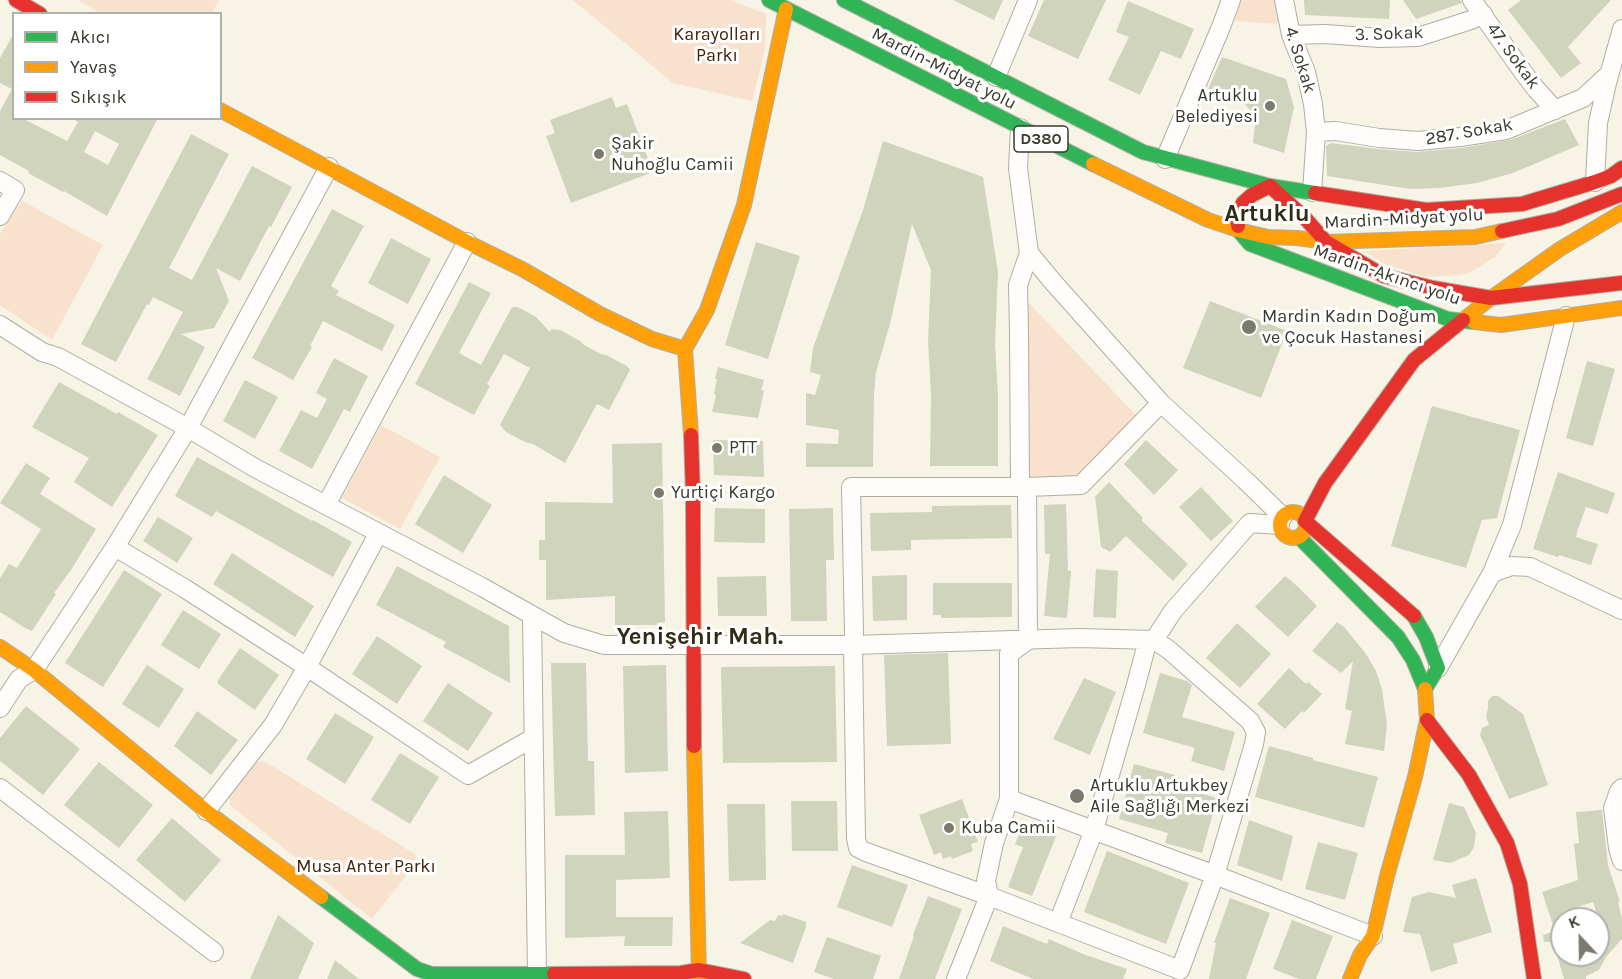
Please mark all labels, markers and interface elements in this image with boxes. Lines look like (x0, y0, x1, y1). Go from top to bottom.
legend (12, 12, 222, 120)
street label: 47. Sokak (1482, 19, 1544, 93)
street label: 3. Sokak (1354, 22, 1424, 46)
street label: Mardin-Midyat yolu (868, 23, 1020, 115)
park label: Karayolları Parkı (673, 24, 761, 66)
street label: 4. Sokak (1280, 24, 1320, 96)
text: Akıcı (70, 26, 111, 48)
text: Yavaş (70, 56, 117, 78)
place label: Artuklu Belediyesi (1175, 85, 1258, 128)
text: Sıkışık (70, 86, 127, 108)
marker: Artuklu Belediyesi (1263, 99, 1277, 113)
street label: 287. Sokak (1424, 114, 1514, 150)
road number: D380 (1014, 126, 1068, 152)
place label: Şakir Nuhoğlu Camii (611, 133, 734, 176)
marker: Şakir Nuhoğlu Camii (592, 147, 606, 161)
district label: Artuklu (1224, 200, 1310, 228)
street label: Mardin-Midyat yolu (1324, 204, 1484, 234)
street label: Mardin-Akıncı yolu (1310, 240, 1464, 310)
place label: Mardin Kadın Doğum ve Çocuk Hastanesi (1262, 306, 1436, 348)
marker: Mardin Kadın Doğum ve Çocuk Hastanesi (1240, 318, 1258, 336)
place label: PTT (729, 437, 757, 459)
marker: PTT (710, 441, 724, 455)
place label: Yurtiçi Kargo (671, 482, 775, 504)
marker: Yurtiçi Kargo (652, 486, 666, 500)
district label: Yenişehir Mah. (617, 623, 783, 651)
place label: Artuklu Artukbey Aile Sağlığı Merkezi (1090, 775, 1250, 818)
marker: Artuklu Artukbey Aile Sağlığı Merkezi (1068, 787, 1086, 805)
place label: Kuba Camii (961, 817, 1056, 839)
marker: Kuba Camii (942, 821, 956, 835)
park label: Musa Anter Parkı (296, 856, 436, 878)
north arrow (1550, 907, 1610, 967)
text: K (1565, 911, 1582, 932)

